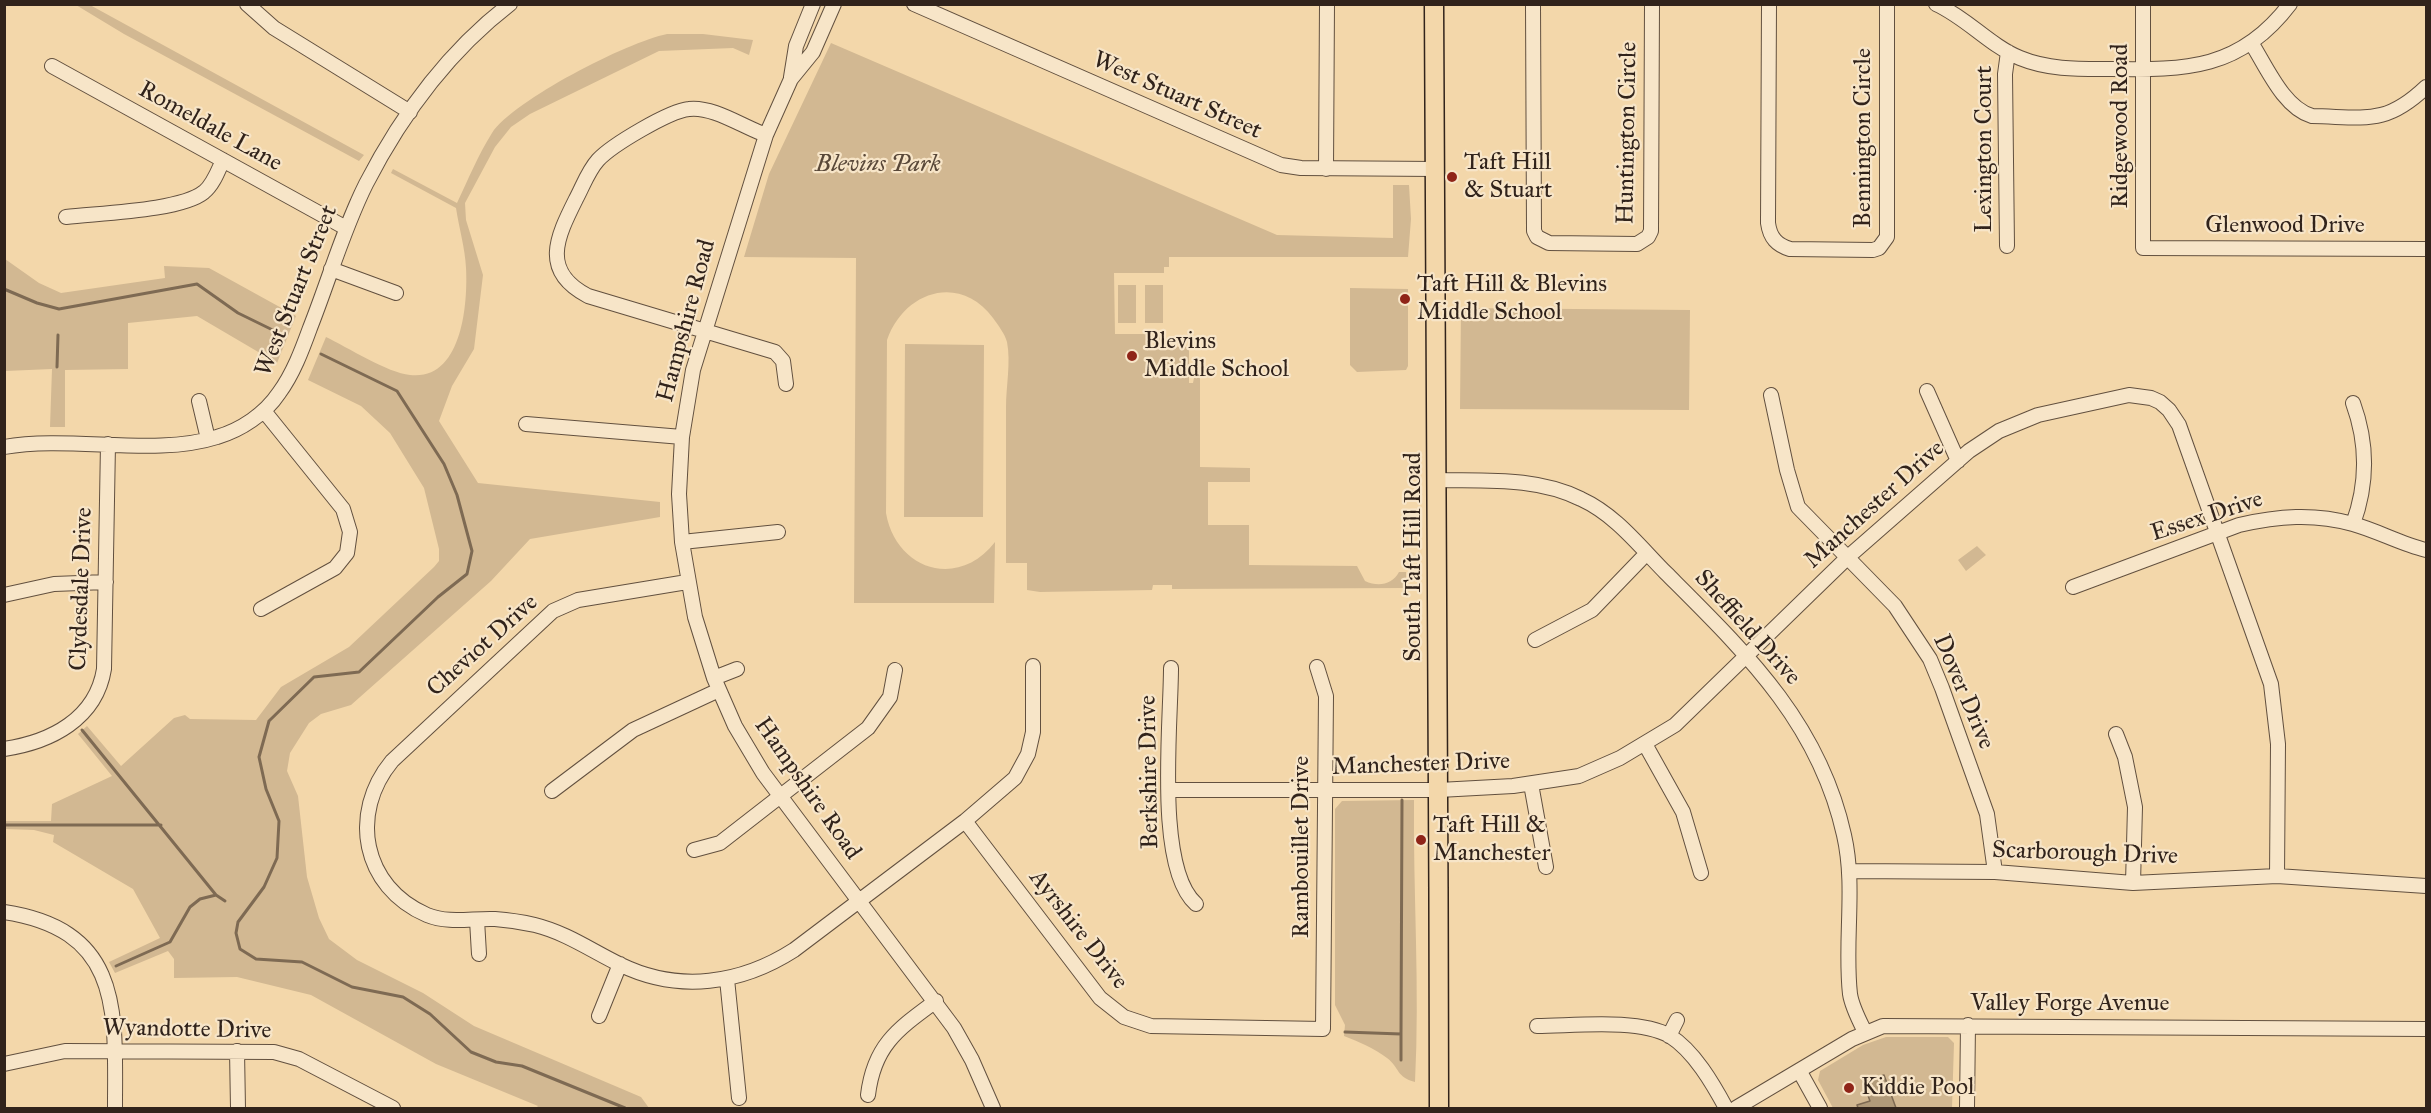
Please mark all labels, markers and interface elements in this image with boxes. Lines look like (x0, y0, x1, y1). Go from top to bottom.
street label: Huntington Circle (1612, 41, 1644, 225)
street label: Ridgewood Road (2107, 43, 2135, 209)
street label: West Stuart Street (1088, 46, 1266, 146)
street label: Bennington Circle (1850, 48, 1878, 228)
street label: Lexington Court (1971, 66, 1999, 232)
street label: Romeldale Lane (133, 76, 287, 178)
place label: Taft Hill & Stuart (1464, 149, 1552, 205)
park label: Blevins Park (815, 151, 941, 179)
marker: Taft Hill & Stuart (1445, 170, 1459, 184)
street label: West Stuart Street (250, 201, 344, 381)
street label: Glenwood Drive (2205, 212, 2365, 240)
street label: Hampshire Road (651, 237, 723, 405)
place label: Taft Hill & Blevins Middle School (1417, 271, 1607, 327)
marker: Taft Hill & Blevins Middle School (1398, 292, 1412, 306)
place label: Blevins Middle School (1144, 328, 1289, 384)
marker: Blevins Middle School (1125, 349, 1139, 363)
street label: Manchester Drive (1799, 435, 1951, 575)
street label: South Taft Hill Road (1400, 452, 1428, 662)
street label: Essex Drive (2147, 485, 2267, 549)
street label: Clydesdale Drive (65, 507, 99, 671)
street label: Sheffield Drive (1688, 564, 1806, 692)
street label: Cheviot Drive (422, 589, 544, 703)
street label: Dover Drive (1926, 630, 2000, 754)
street label: Berkshire Drive (1134, 695, 1166, 849)
street label: Hampshire Road (747, 712, 867, 866)
street label: Manchester Drive (1331, 748, 1511, 782)
street label: Rambouillet Drive (1288, 756, 1316, 938)
place label: Taft Hill & Manchester (1433, 812, 1550, 868)
marker: Taft Hill & Manchester (1414, 833, 1428, 847)
street label: Scarborough Drive (1992, 836, 2178, 872)
street label: Ayrshire Drive (1022, 865, 1134, 995)
street label: Valley Forge Avenue (1971, 990, 2169, 1018)
street label: Wyandotte Drive (102, 1014, 272, 1046)
place label: Kiddie Pool (1861, 1074, 1974, 1102)
marker: Kiddie Pool (1842, 1081, 1856, 1095)

